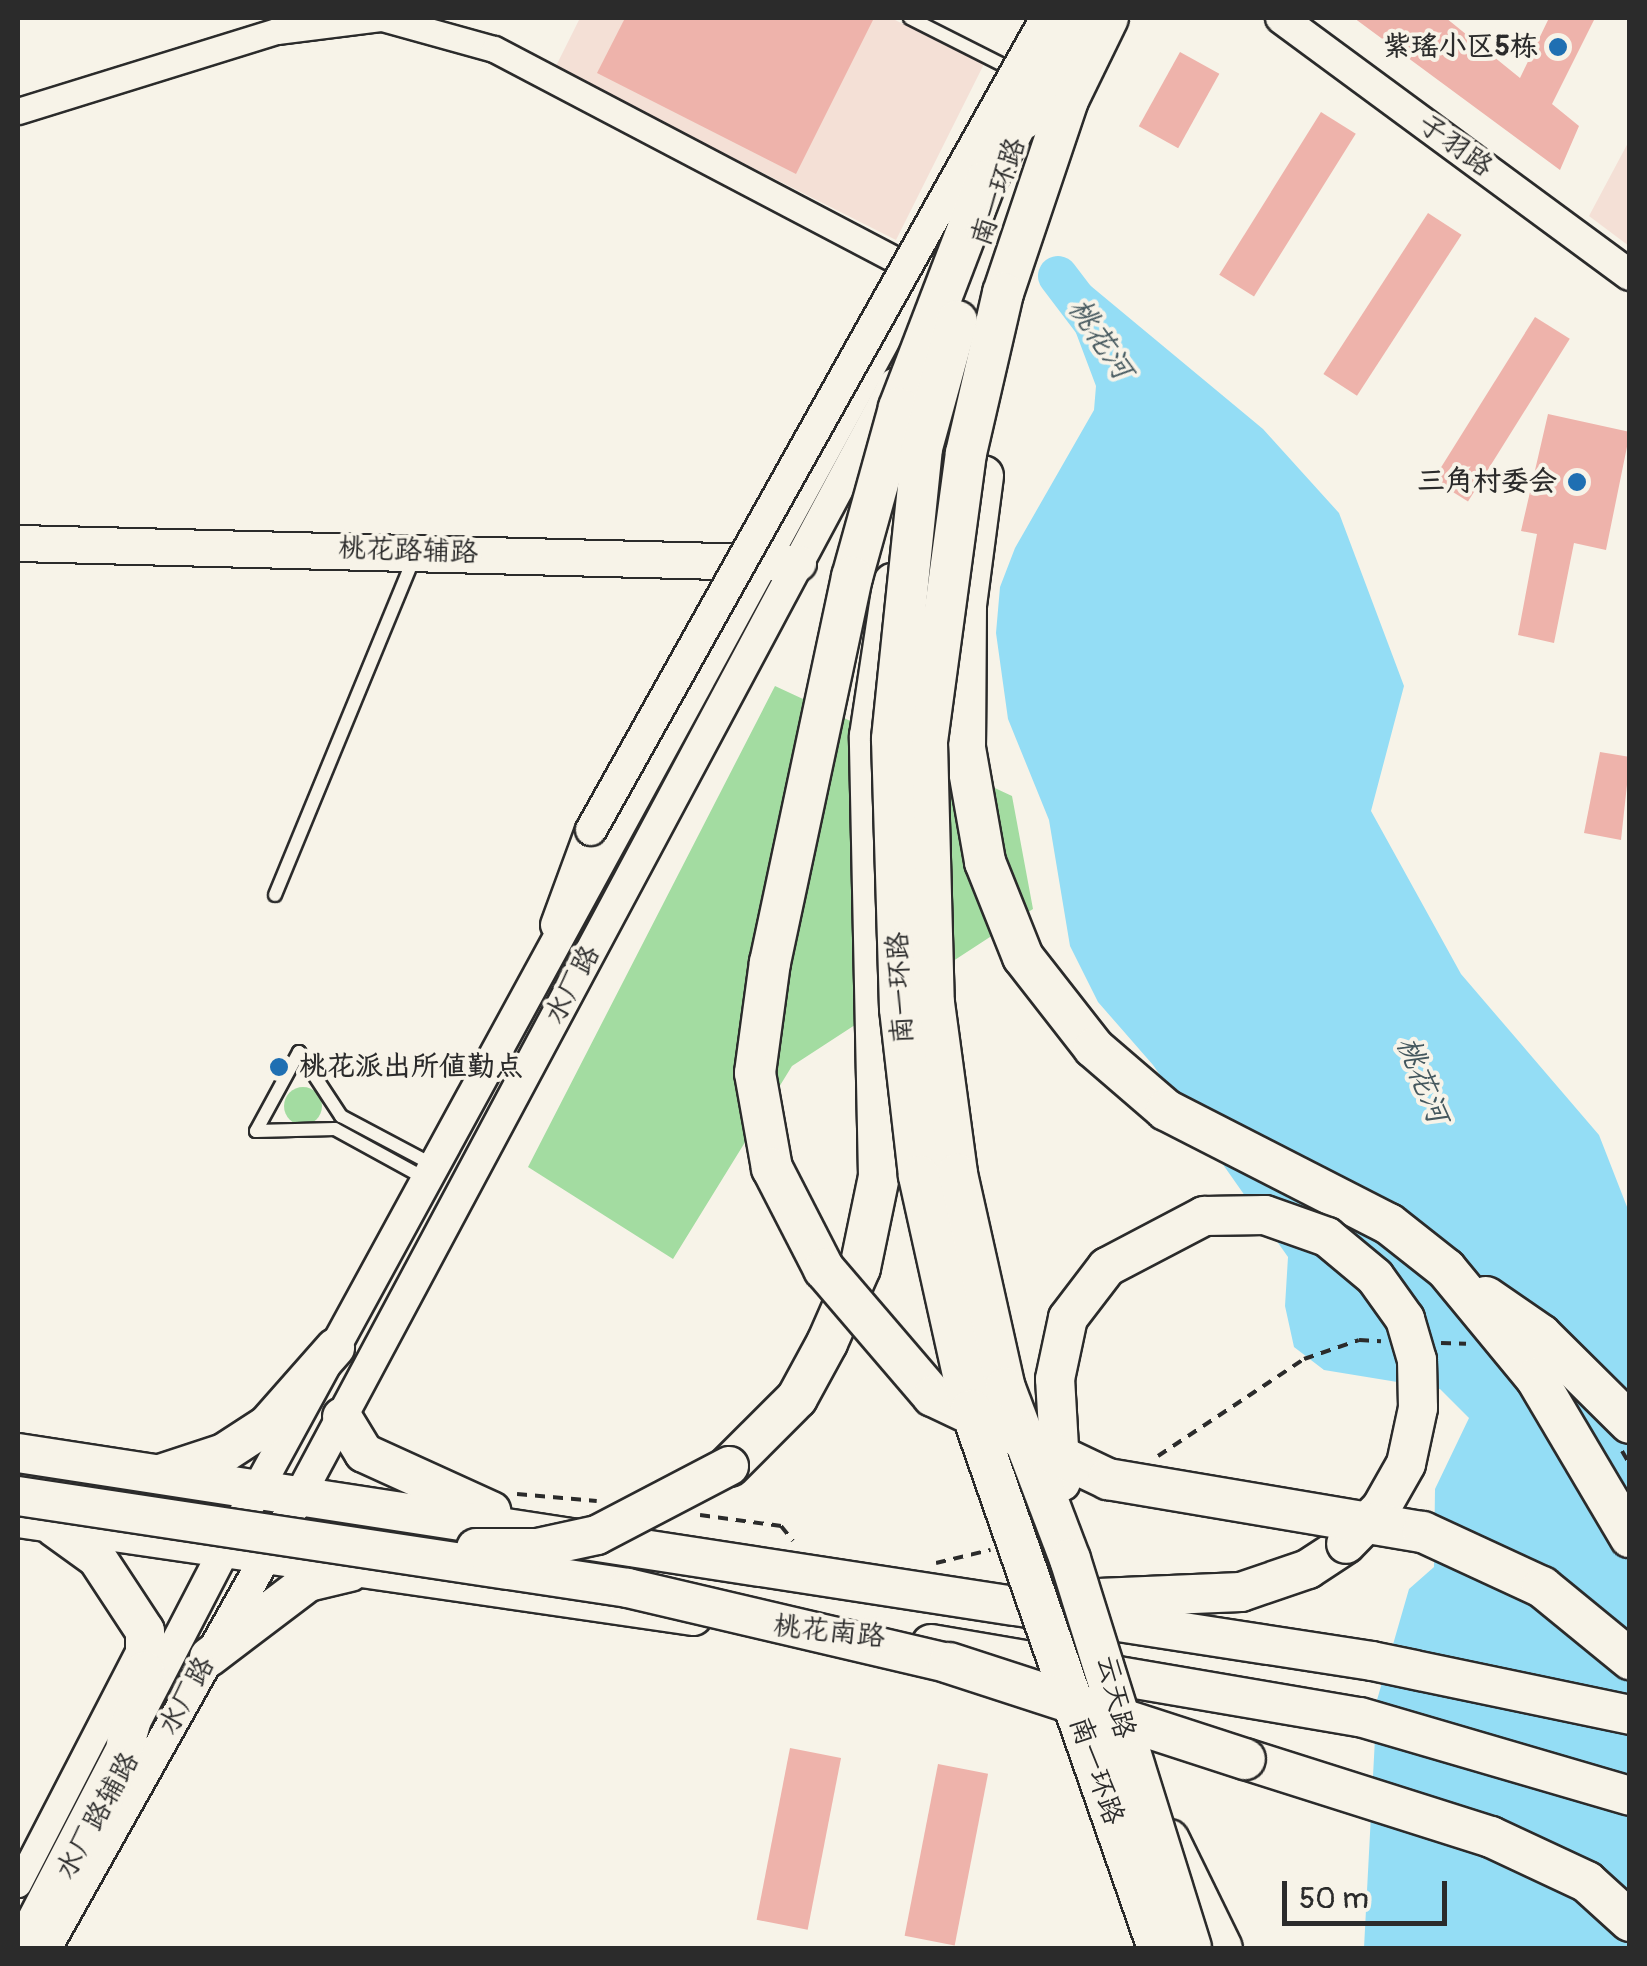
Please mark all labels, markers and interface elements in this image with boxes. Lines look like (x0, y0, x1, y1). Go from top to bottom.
place label: 紫瑶小区5栋 (1383, 30, 1538, 64)
marker: 紫瑶小区5栋 (1547, 36, 1569, 58)
street label: 子羽路 (1411, 108, 1499, 184)
street label: 南一环路 (965, 134, 1033, 250)
water label: 桃花河 (1060, 292, 1140, 386)
place label: 三角村委会 (1417, 465, 1557, 499)
marker: 三角村委会 (1566, 471, 1588, 493)
street label: 桃花路辅路 (337, 532, 479, 570)
street label: 南一环路 (881, 931, 921, 1045)
street label: 水厂路 (538, 940, 608, 1030)
water label: 桃花河 (1388, 1032, 1456, 1128)
place label: 桃花派出所值勤点 (299, 1050, 523, 1084)
marker: 桃花派出所值勤点 (268, 1056, 290, 1078)
street label: 桃花南路 (772, 1609, 886, 1655)
street label: 水厂路 (152, 1651, 222, 1741)
street label: 云天路 (1089, 1652, 1141, 1742)
street label: 南一环路 (1062, 1713, 1130, 1829)
street label: 水厂路辅路 (49, 1747, 147, 1885)
scale bar (1287, 1861, 1452, 1923)
text: 50 m (1299, 1880, 1369, 1917)

